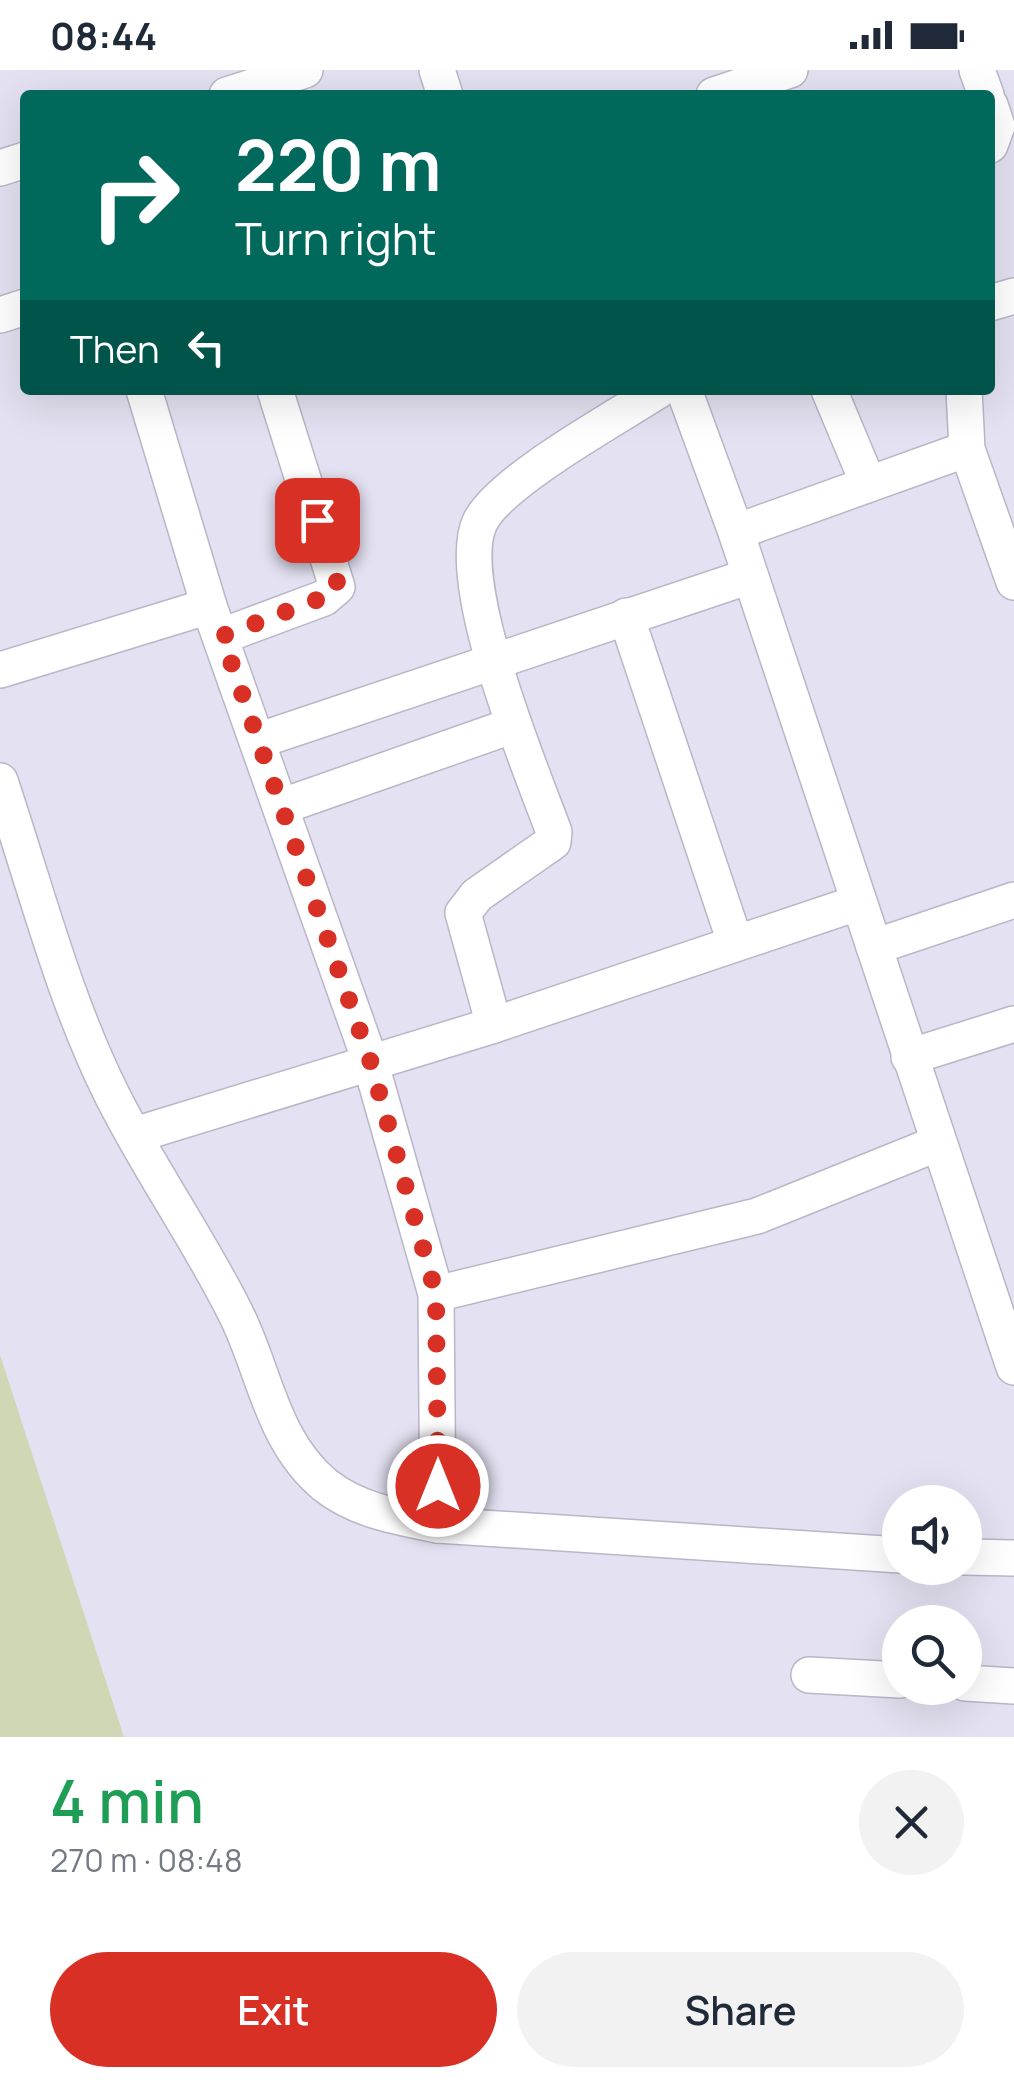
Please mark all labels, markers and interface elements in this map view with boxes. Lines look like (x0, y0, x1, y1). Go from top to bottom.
text: 08:44 (50, 9, 157, 61)
text: 220 m (235, 116, 441, 212)
icon: right (70, 130, 200, 260)
text: Turn right (235, 207, 436, 269)
icon: left (179, 320, 234, 375)
text: Then (70, 322, 159, 374)
pin (275, 478, 360, 563)
icon: arrive (290, 493, 345, 548)
position arrow (386, 1434, 490, 1538)
map controls (882, 1485, 982, 1705)
button: sound (882, 1485, 982, 1585)
button: search (882, 1605, 982, 1705)
text: 4 min (50, 1759, 204, 1841)
button: close (859, 1770, 964, 1875)
text: 270 m · 08:48 (50, 1838, 243, 1882)
button: Exit (50, 1952, 497, 2067)
button: Share (517, 1952, 964, 2067)

